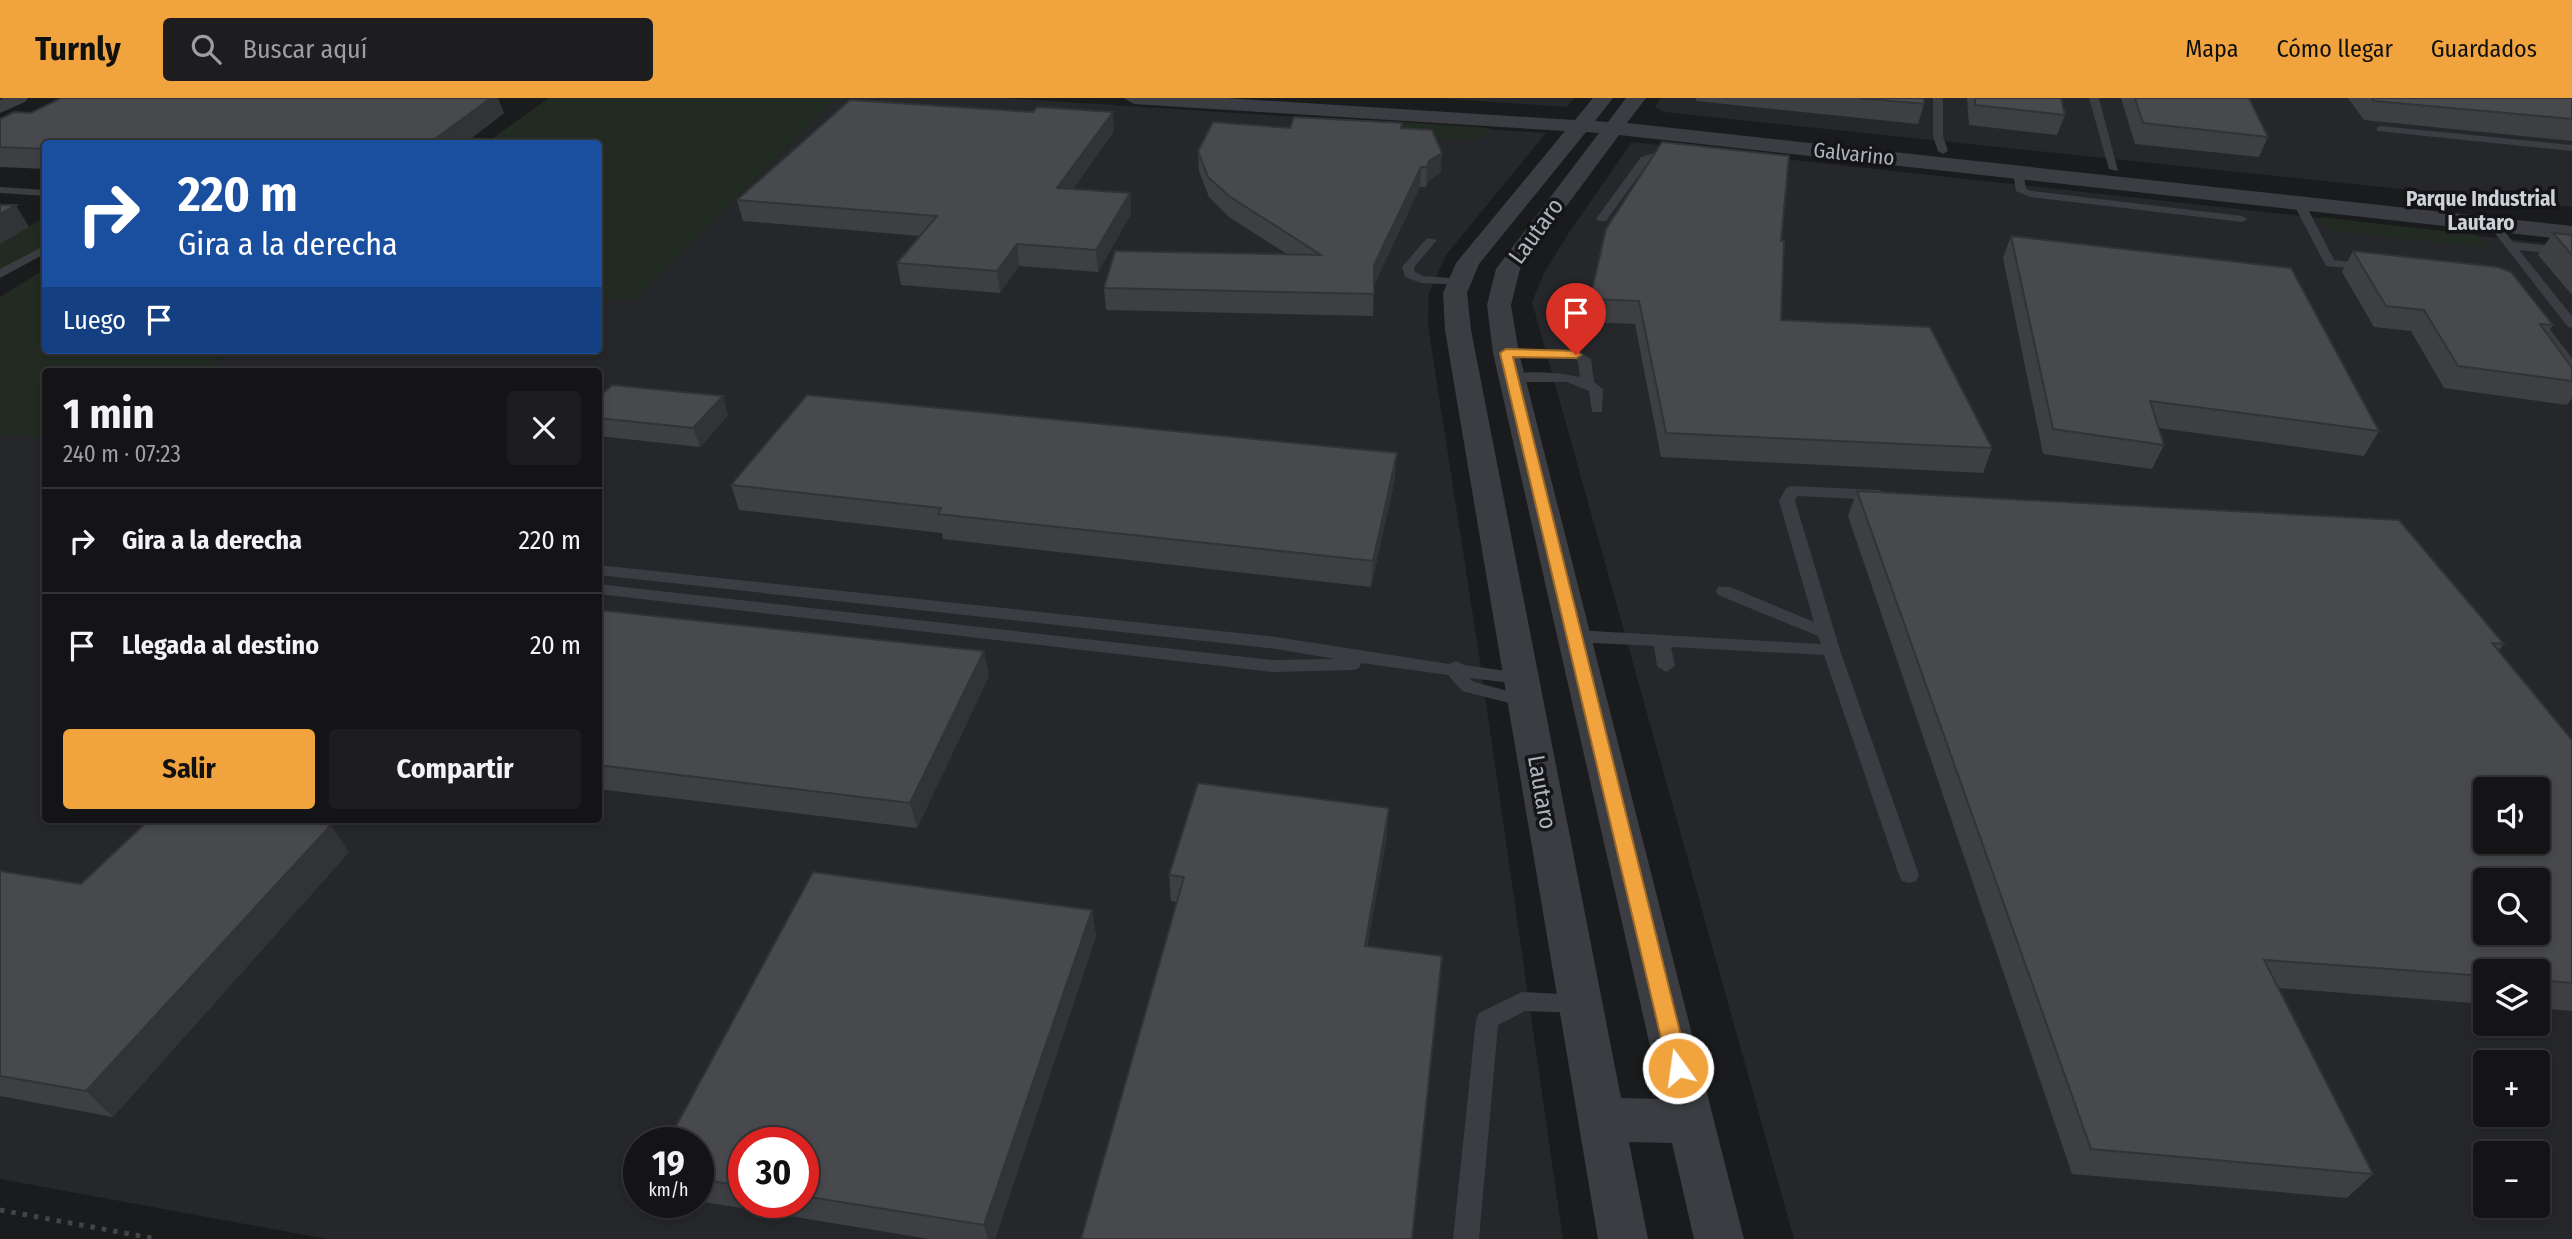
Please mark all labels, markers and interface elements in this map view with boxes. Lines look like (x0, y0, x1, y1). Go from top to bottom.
search box (163, 18, 653, 81)
text: Turnly (35, 29, 121, 69)
icon: search (187, 30, 225, 68)
text: Buscar aquí (243, 34, 367, 65)
text: Mapa (2185, 35, 2238, 63)
text: Cómo llegar (2276, 35, 2393, 63)
text: Guardados (2431, 35, 2537, 63)
street label: Galvarino (1812, 137, 1896, 171)
text: 220 m (178, 165, 298, 224)
icon: right (63, 168, 154, 259)
district label: Parque Industrial Lautaro (2406, 186, 2556, 236)
street label: Lautaro (1503, 193, 1569, 269)
text: Gira a la derecha (178, 225, 398, 263)
pin (1546, 283, 1606, 355)
icon: arrive (1557, 294, 1595, 332)
icon: arrive (140, 301, 178, 339)
text: Luego (63, 305, 126, 336)
text: 1 min (63, 389, 154, 439)
button: close (507, 391, 581, 465)
text: 240 m · 07:23 (63, 440, 181, 468)
icon: right (63, 522, 101, 560)
text: Gira a la derecha (122, 525, 302, 556)
text: 220 m (518, 525, 581, 556)
icon: arrive (63, 627, 101, 665)
text: Llegada al destino (122, 630, 319, 661)
text: 20 m (530, 630, 581, 661)
button: Salir (63, 729, 315, 809)
button: Compartir (329, 729, 581, 809)
street label: Lautaro (1522, 753, 1562, 831)
map controls (2473, 777, 2550, 1218)
button: sound (2473, 777, 2550, 854)
button: search (2473, 868, 2550, 945)
button: layers (2473, 959, 2550, 1036)
position arrow (1641, 1031, 1715, 1105)
button: + (2473, 1050, 2550, 1127)
speed limit sign: 30 (728, 1127, 819, 1218)
button: − (2473, 1141, 2550, 1218)
text: 19 (652, 1142, 685, 1184)
text: km/h (648, 1179, 689, 1201)

